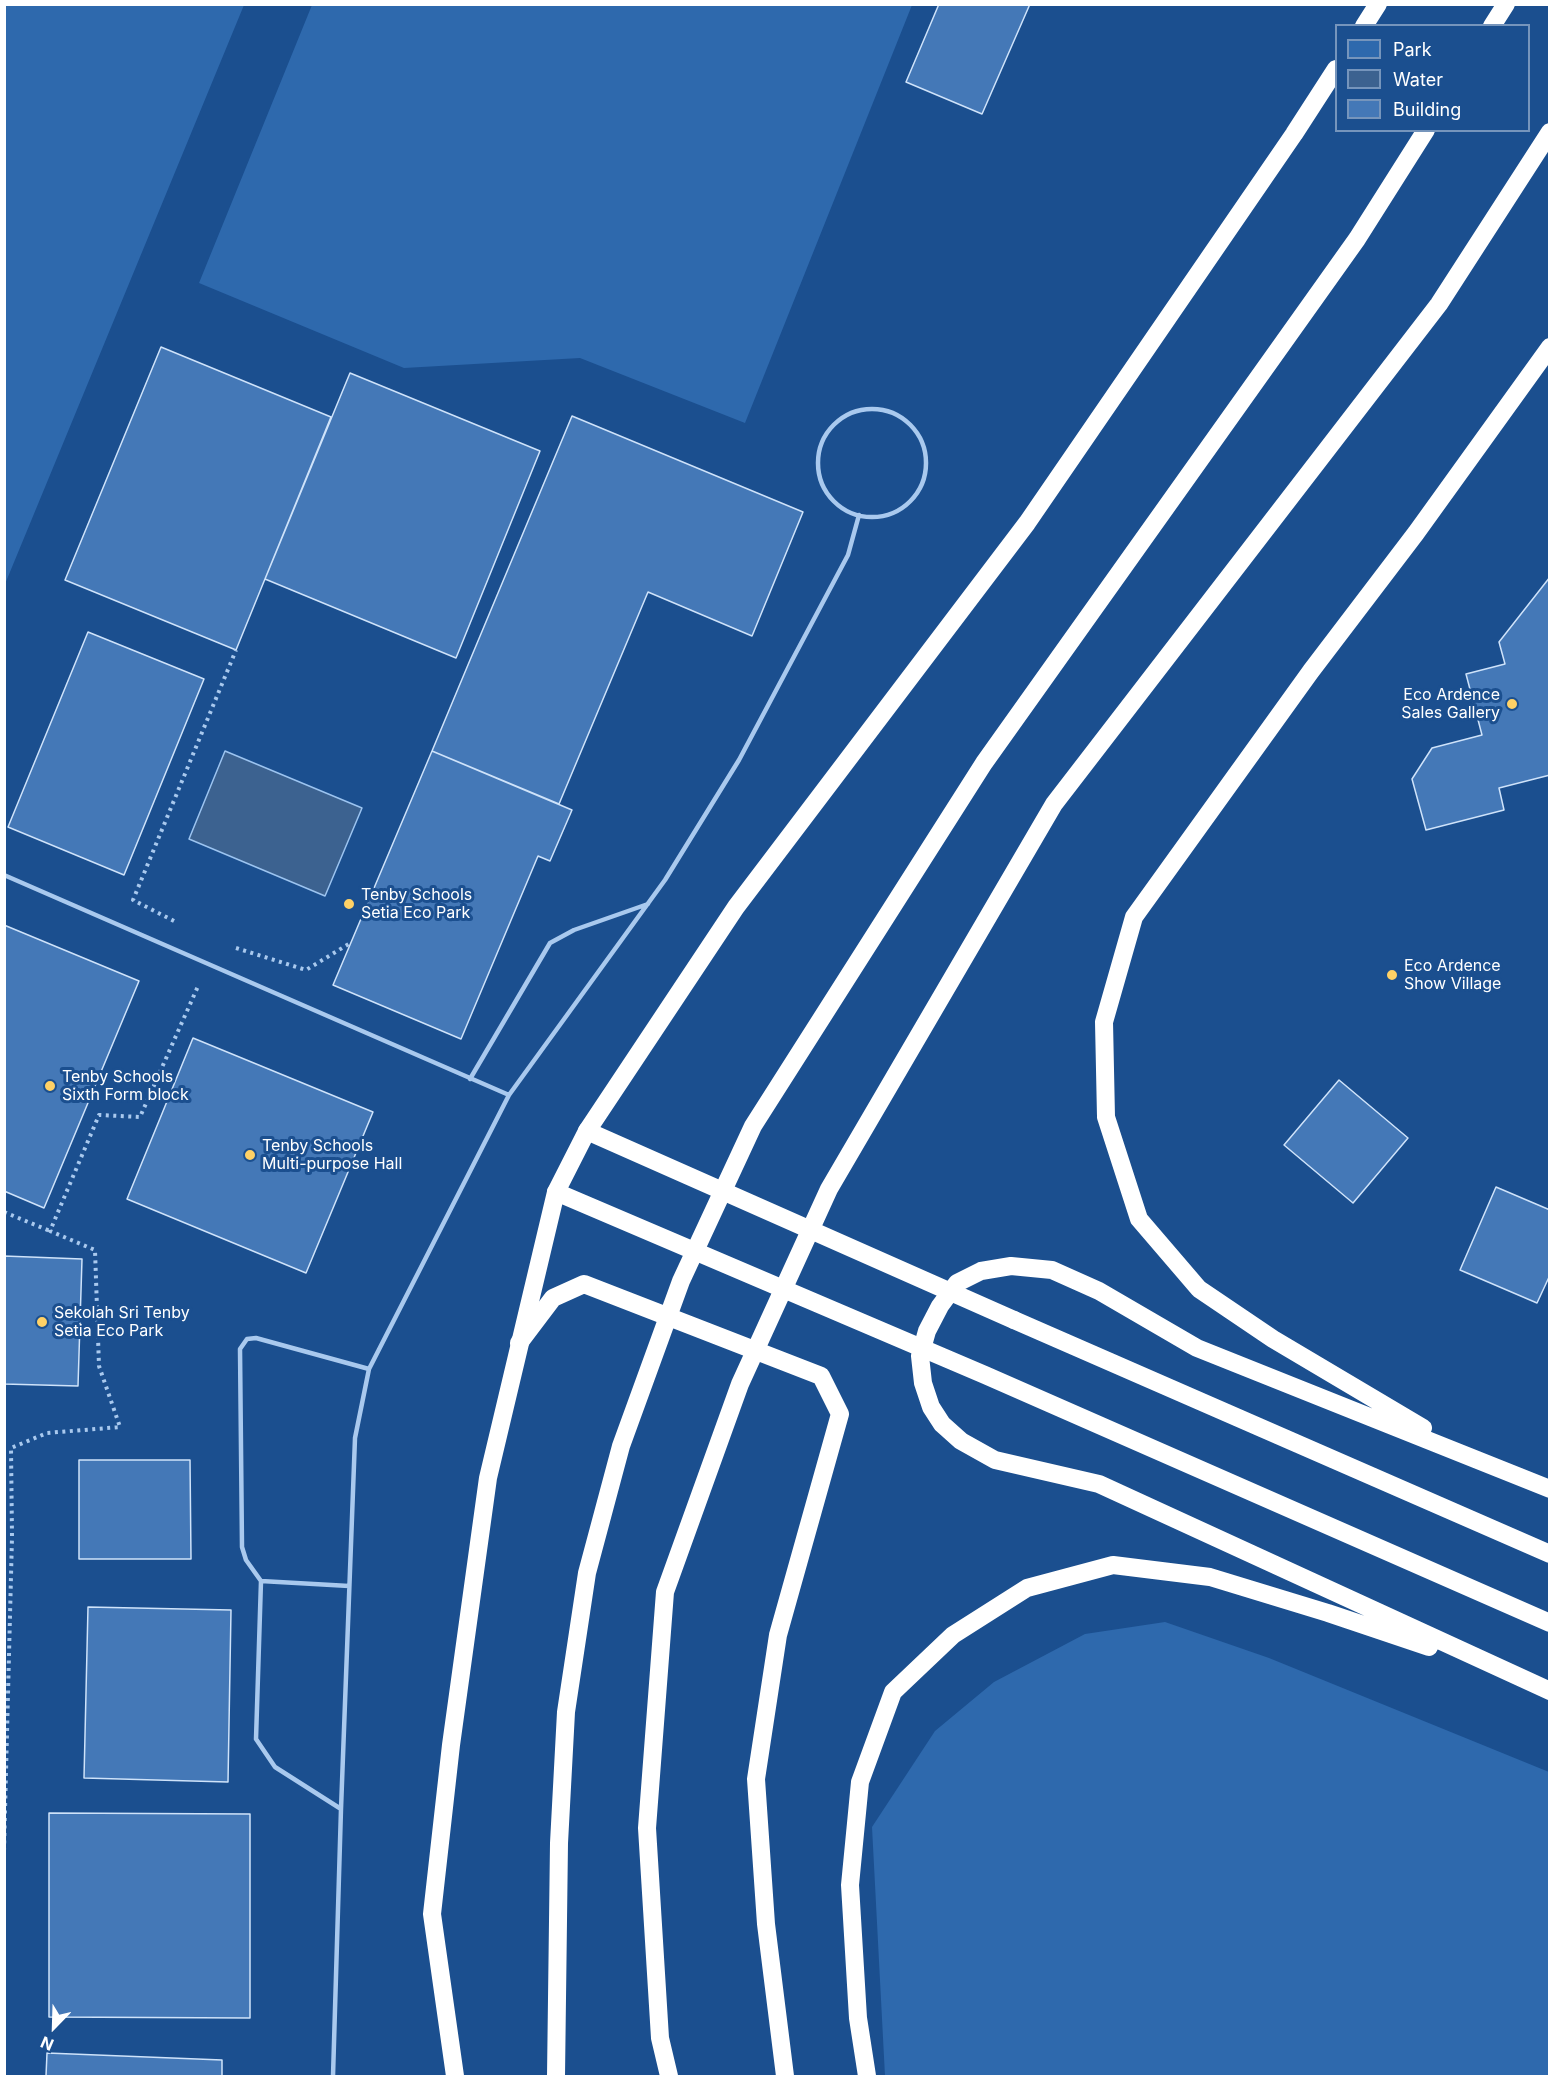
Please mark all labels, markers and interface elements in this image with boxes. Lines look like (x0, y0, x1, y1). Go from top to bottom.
legend (1335, 24, 1530, 132)
text: Park (1393, 39, 1432, 60)
text: Water (1393, 69, 1443, 90)
text: Building (1393, 99, 1461, 120)
place label: Eco Ardence Sales Gallery (1401, 685, 1500, 723)
marker: Eco Ardence Sales Gallery (1505, 697, 1519, 711)
place label: Tenby Schools Setia Eco Park (361, 885, 472, 923)
marker: Tenby Schools Setia Eco Park (342, 897, 356, 911)
place label: Eco Ardence Show Village (1404, 956, 1501, 994)
marker: Eco Ardence Show Village (1385, 968, 1399, 982)
place label: Tenby Schools Sixth Form block (62, 1067, 189, 1105)
marker: Tenby Schools Sixth Form block (43, 1079, 57, 1093)
place label: Tenby Schools Multi-purpose Hall (262, 1136, 402, 1174)
marker: Tenby Schools Multi-purpose Hall (243, 1148, 257, 1162)
place label: Sekolah Sri Tenby Setia Eco Park (54, 1303, 190, 1341)
marker: Sekolah Sri Tenby Setia Eco Park (35, 1315, 49, 1329)
north arrow (24, 1997, 84, 2057)
text: N (37, 2032, 56, 2055)

